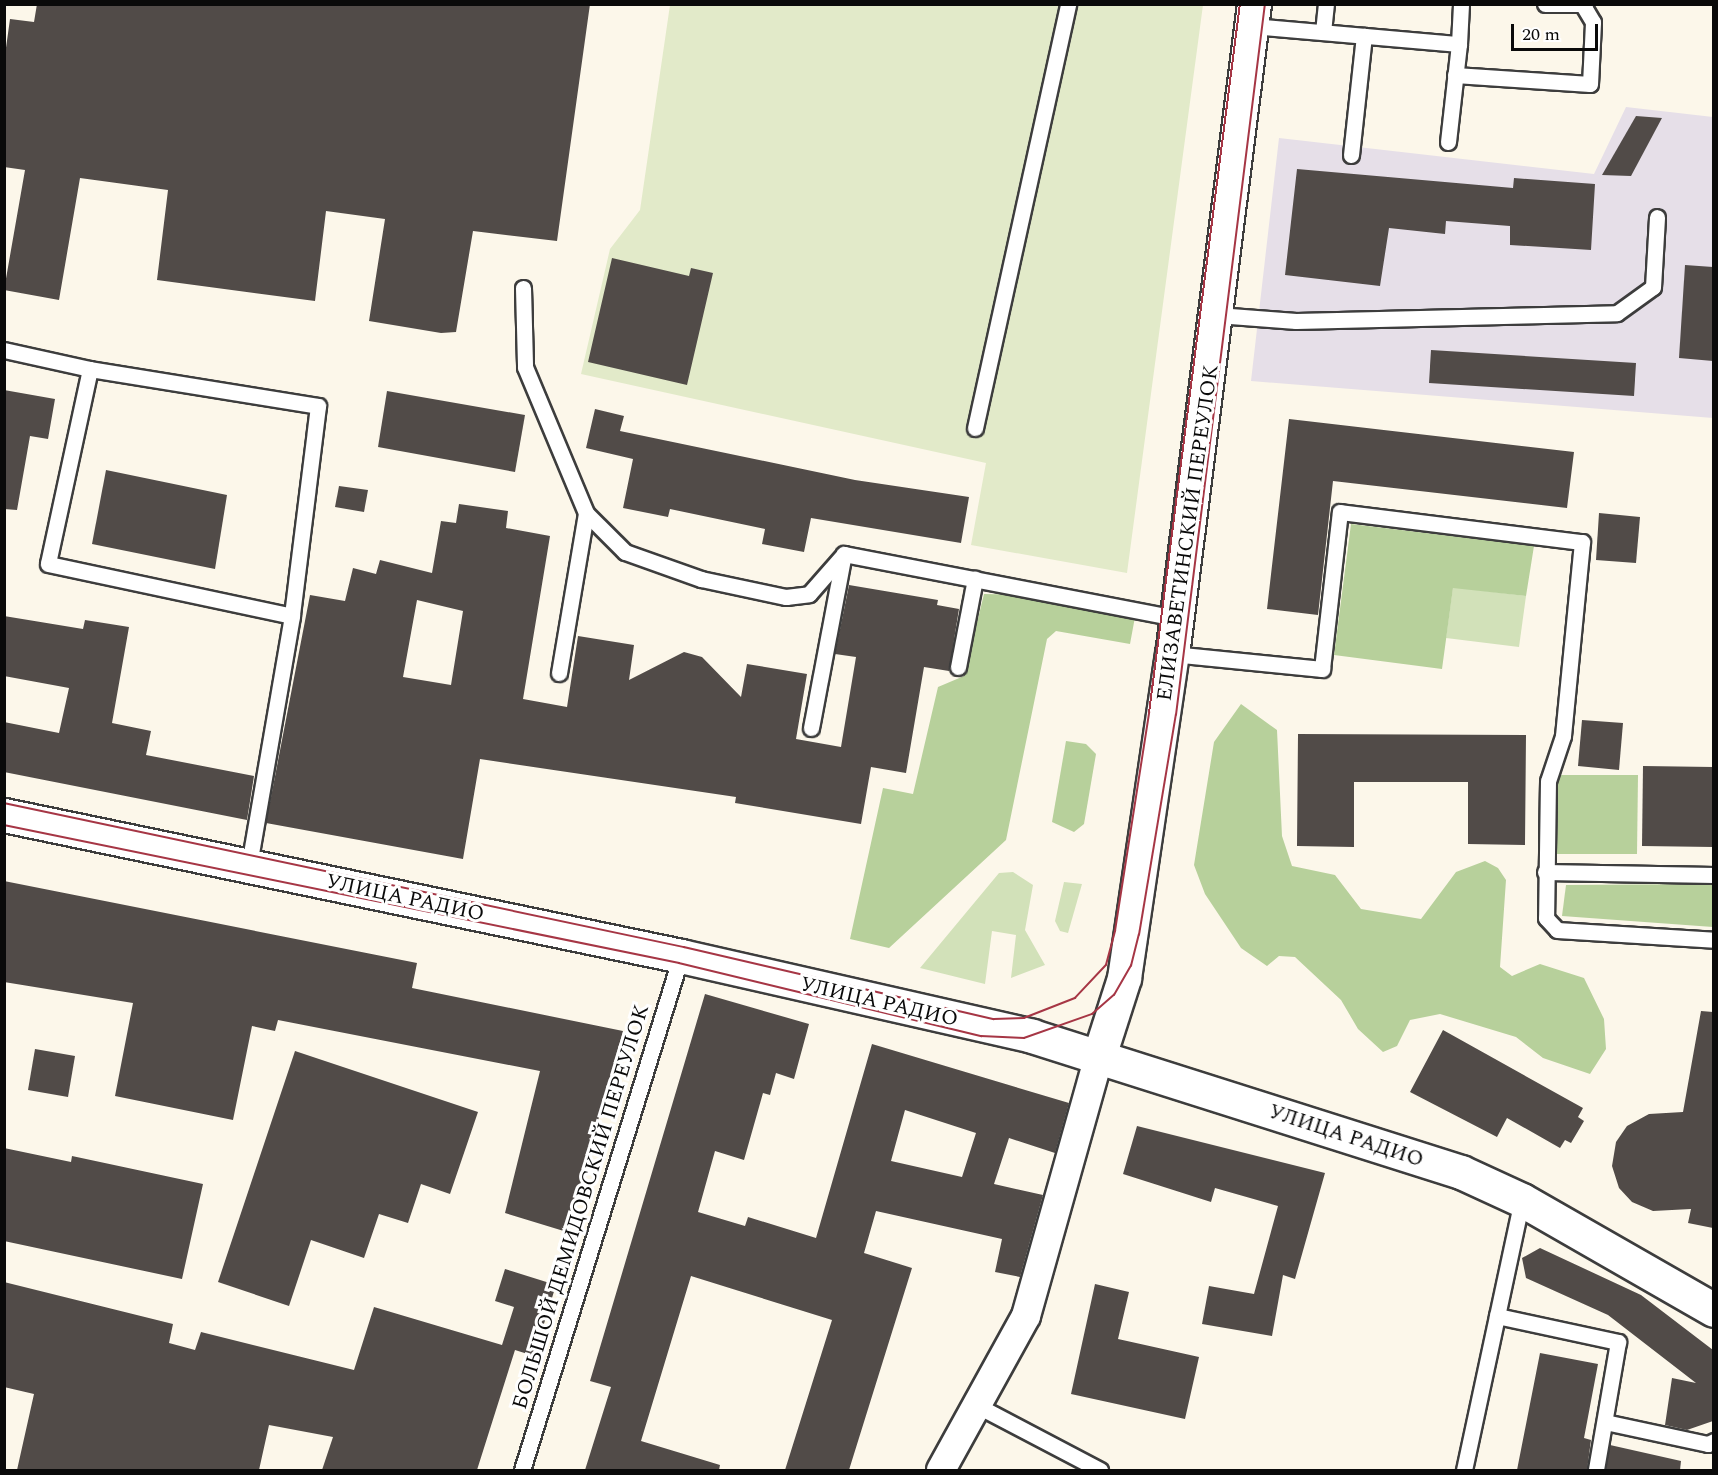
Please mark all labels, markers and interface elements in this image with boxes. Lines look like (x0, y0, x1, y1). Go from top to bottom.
scale bar (1514, 12, 1601, 50)
text: 20 m (1522, 21, 1560, 48)
street label: ЕЛИЗАВЕТИНСКИЙ ПЕРЕУЛОК (1152, 363, 1224, 703)
street label: УЛИЦА РАДИО (324, 869, 486, 927)
street label: УЛИЦА РАДИО (798, 972, 960, 1032)
street label: БОЛЬШОЙ ДЕМИДОВСКИЙ ПЕРЕУЛОК (507, 1002, 655, 1412)
street label: УЛИЦА РАДИО (1265, 1099, 1427, 1173)

